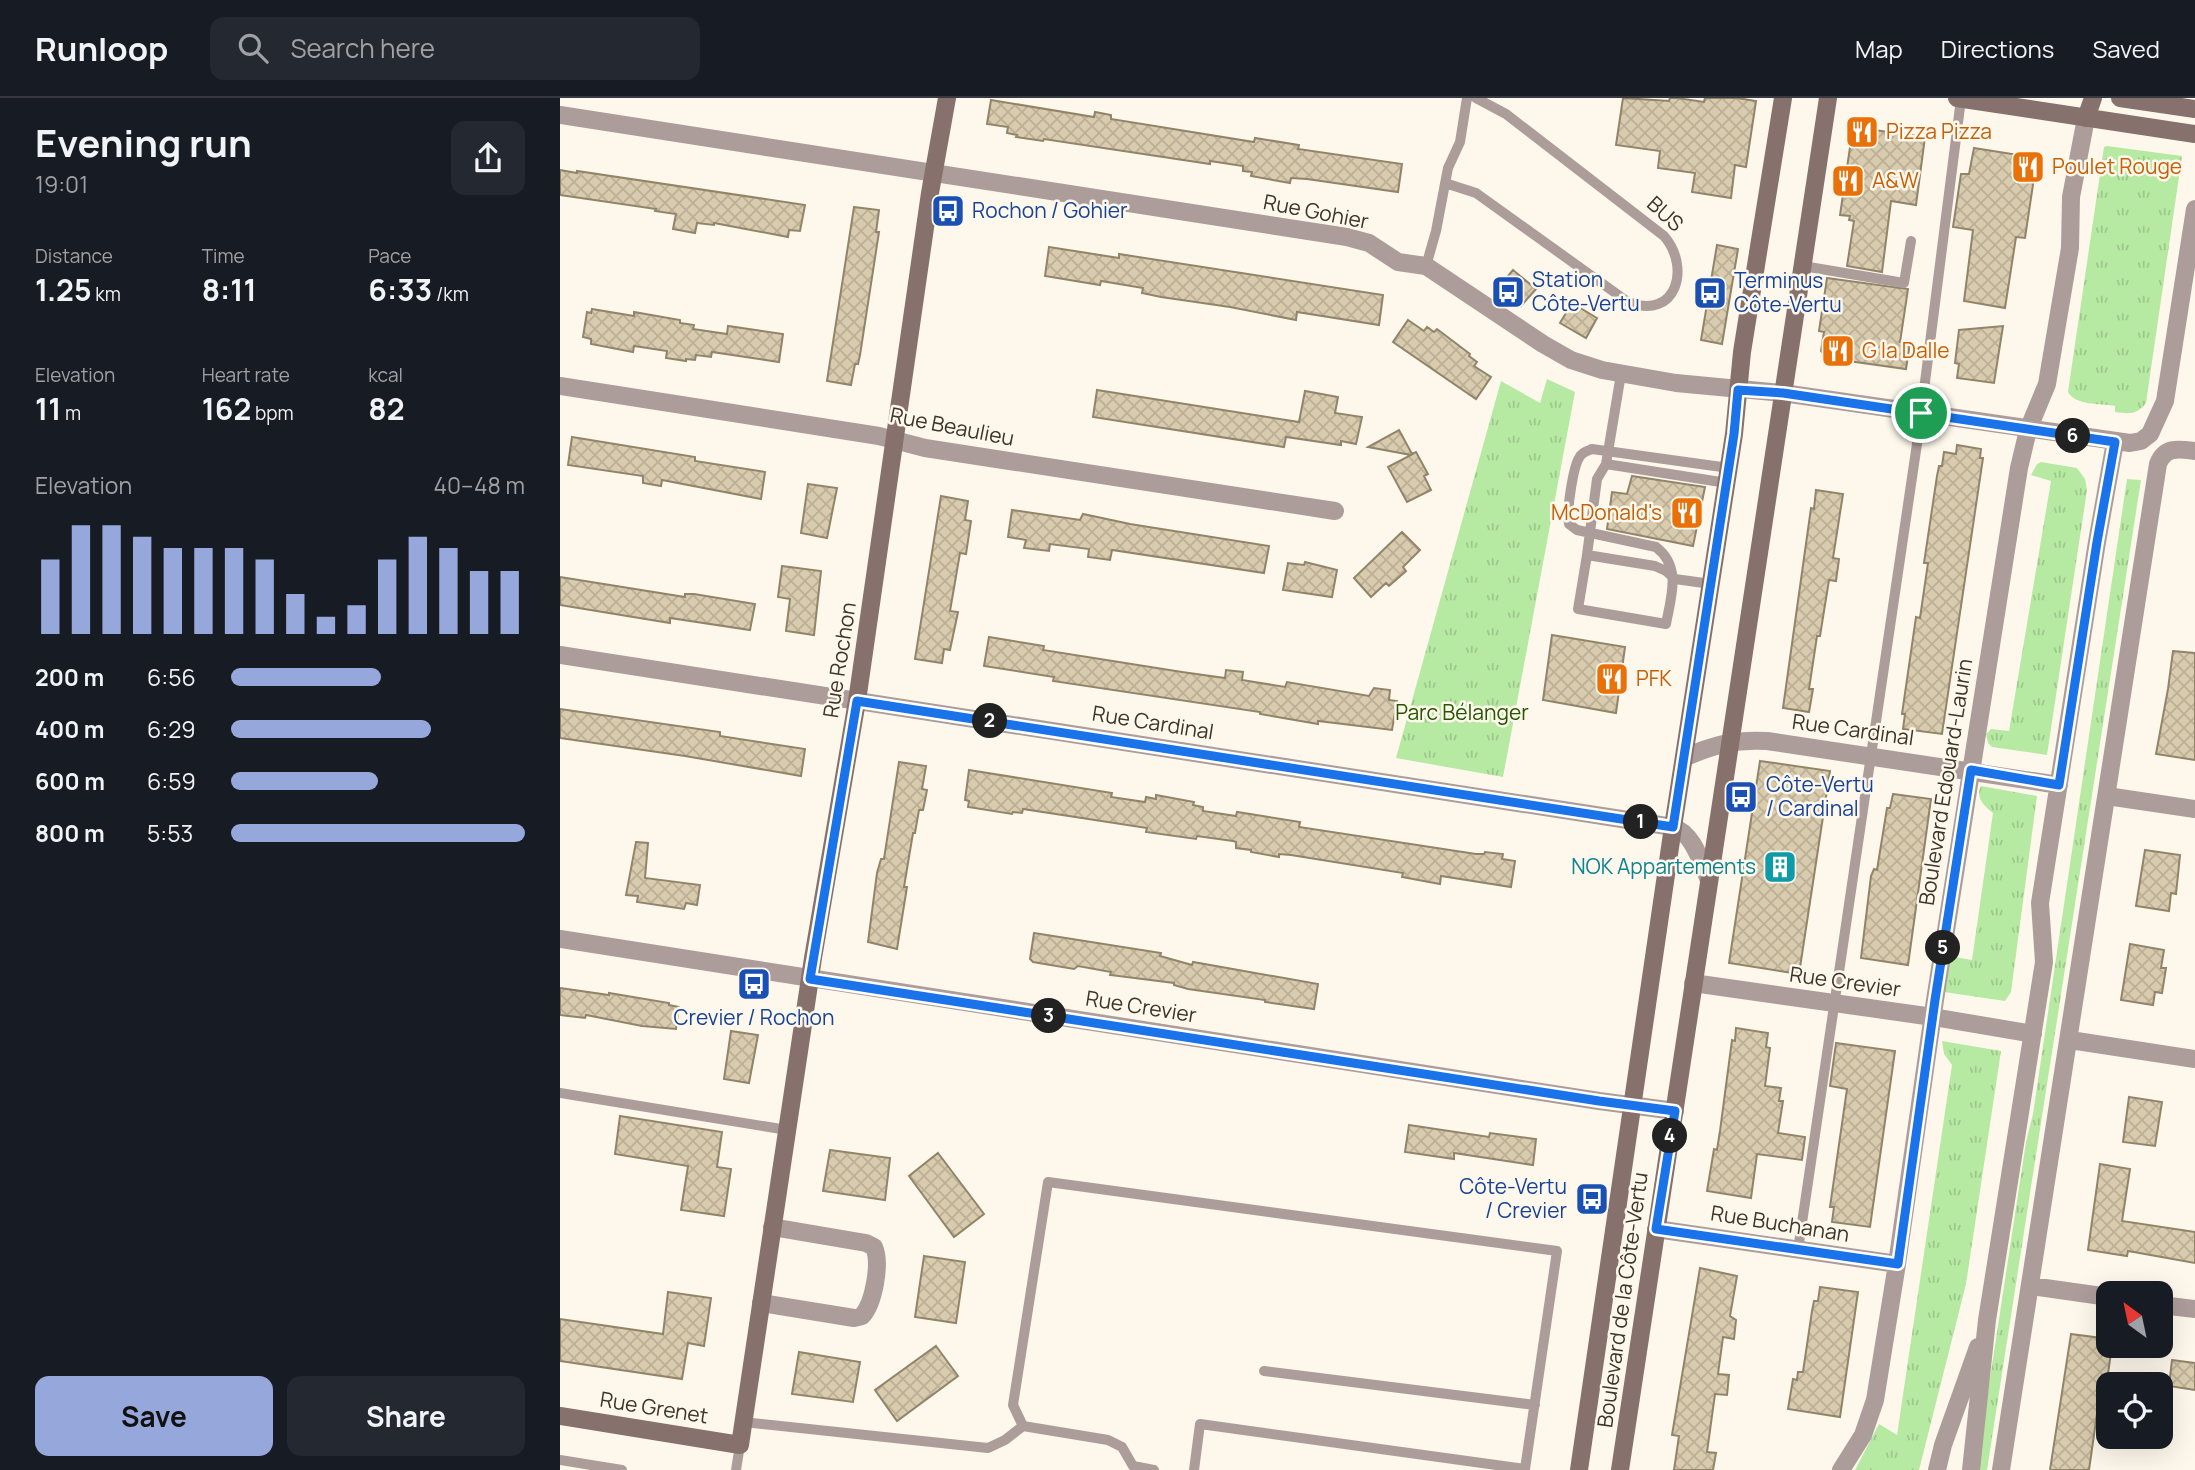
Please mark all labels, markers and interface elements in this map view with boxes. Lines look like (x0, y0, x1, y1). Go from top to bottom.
search box (210, 17, 700, 80)
text: Runloop (35, 26, 168, 71)
icon: search (234, 29, 272, 67)
text: Search here (290, 30, 435, 66)
text: Map (1855, 32, 1903, 65)
text: Directions (1941, 32, 2054, 65)
text: Saved (2092, 32, 2160, 65)
restaurant icon: Pizza Pizza (1843, 113, 1881, 151)
text: Evening run (35, 116, 252, 168)
place label: Pizza Pizza (1886, 117, 1992, 145)
button: share (451, 121, 525, 195)
restaurant icon: Poulet Rouge (2009, 148, 2047, 186)
place label: Poulet Rouge (2052, 152, 2182, 180)
restaurant icon: A&W (1829, 162, 1867, 200)
place label: A&W (1872, 166, 1919, 194)
text: 19:01 (35, 168, 88, 200)
street label: Rue Gohier (1261, 187, 1372, 235)
street label: BUS (1641, 189, 1690, 237)
bus stop icon: Rochon / Gohier (929, 192, 967, 230)
place label: Rochon / Gohier (972, 196, 1128, 224)
text: Distance (35, 243, 113, 269)
text: Time (202, 243, 245, 269)
text: Pace (368, 243, 411, 269)
place label: Station Côte-Vertu (1532, 265, 1640, 317)
place label: Terminus Côte-Vertu (1734, 266, 1842, 318)
text: 1.25 (35, 269, 92, 310)
text: 8:11 (202, 269, 257, 310)
text: 6:33 (368, 269, 432, 310)
bus stop icon: Station Côte-Vertu (1489, 273, 1527, 311)
bus stop icon: Terminus Côte-Vertu (1691, 274, 1729, 312)
text: km (92, 281, 121, 307)
text: /km (432, 281, 469, 307)
restaurant icon: G la Dalle (1819, 332, 1857, 370)
place label: G la Dalle (1862, 336, 1950, 364)
text: Elevation (35, 362, 115, 388)
text: Heart rate (202, 362, 290, 388)
text: kcal (368, 362, 403, 388)
pin (1891, 383, 1951, 443)
text: 11 (35, 388, 61, 429)
text: 162 (202, 388, 251, 429)
text: 82 (368, 388, 405, 429)
icon: arrive (1902, 394, 1940, 432)
text: m (61, 400, 81, 426)
text: bpm (251, 400, 294, 426)
street label: Rue Beaulieu (888, 400, 1017, 452)
pin: 6 (2056, 418, 2090, 454)
text: 6 (2067, 422, 2078, 448)
text: Elevation (35, 469, 132, 501)
text: 40–48 m (434, 469, 525, 501)
restaurant icon: McDonald's (1668, 494, 1706, 532)
place label: McDonald's (1551, 498, 1662, 526)
street label: Rue Rochon (816, 600, 862, 720)
street label: Boulevard Edouard-Laurin (1912, 656, 1978, 907)
restaurant icon: PFK (1593, 660, 1631, 698)
text: 200 m (35, 661, 104, 693)
text: 6:56 (147, 661, 196, 693)
place label: PFK (1636, 664, 1672, 692)
park label: Parc Bélanger (1395, 698, 1529, 726)
street label: Rue Cardinal (1090, 699, 1216, 745)
pin: 2 (972, 704, 1008, 738)
text: 2 (984, 707, 995, 733)
street label: Rue Cardinal (1790, 707, 1916, 751)
text: 400 m (35, 713, 105, 745)
text: 6:29 (147, 713, 196, 745)
text: 600 m (35, 765, 105, 797)
text: 6:59 (147, 765, 196, 797)
place label: Côte-Vertu / Cardinal (1766, 770, 1874, 822)
bus stop icon: Côte-Vertu / Cardinal (1722, 778, 1760, 816)
pin: 1 (1624, 804, 1658, 840)
text: 1 (1636, 808, 1645, 834)
text: 800 m (35, 817, 105, 849)
text: 5:53 (147, 817, 193, 849)
building icon: NOK Appartements (1761, 848, 1799, 886)
place label: NOK Appartements (1571, 852, 1756, 880)
pin: 5 (1926, 930, 1960, 966)
text: 5 (1937, 934, 1948, 960)
street label: Rue Crevier (1788, 959, 1903, 1003)
bus stop icon: Crevier / Rochon (735, 965, 773, 1003)
street label: Rue Crevier (1084, 983, 1199, 1029)
pin: 3 (1032, 998, 1066, 1034)
text: 3 (1043, 1002, 1054, 1028)
place label: Crevier / Rochon (674, 1003, 834, 1031)
pin: 4 (1652, 1118, 1688, 1154)
text: 4 (1664, 1122, 1675, 1148)
street label: Boulevard de la Côte-Vertu (1590, 1170, 1654, 1429)
place label: Côte-Vertu / Crevier (1459, 1172, 1567, 1224)
bus stop icon: Côte-Vertu / Crevier (1573, 1180, 1611, 1218)
street label: Rue Buchanan (1709, 1198, 1851, 1248)
north arrow (2096, 1281, 2174, 1358)
map controls (2096, 1281, 2173, 1449)
button: locate (2096, 1372, 2173, 1449)
button: Save (35, 1376, 273, 1456)
button: Share (287, 1376, 525, 1456)
street label: Rue Grenet (598, 1385, 710, 1429)

